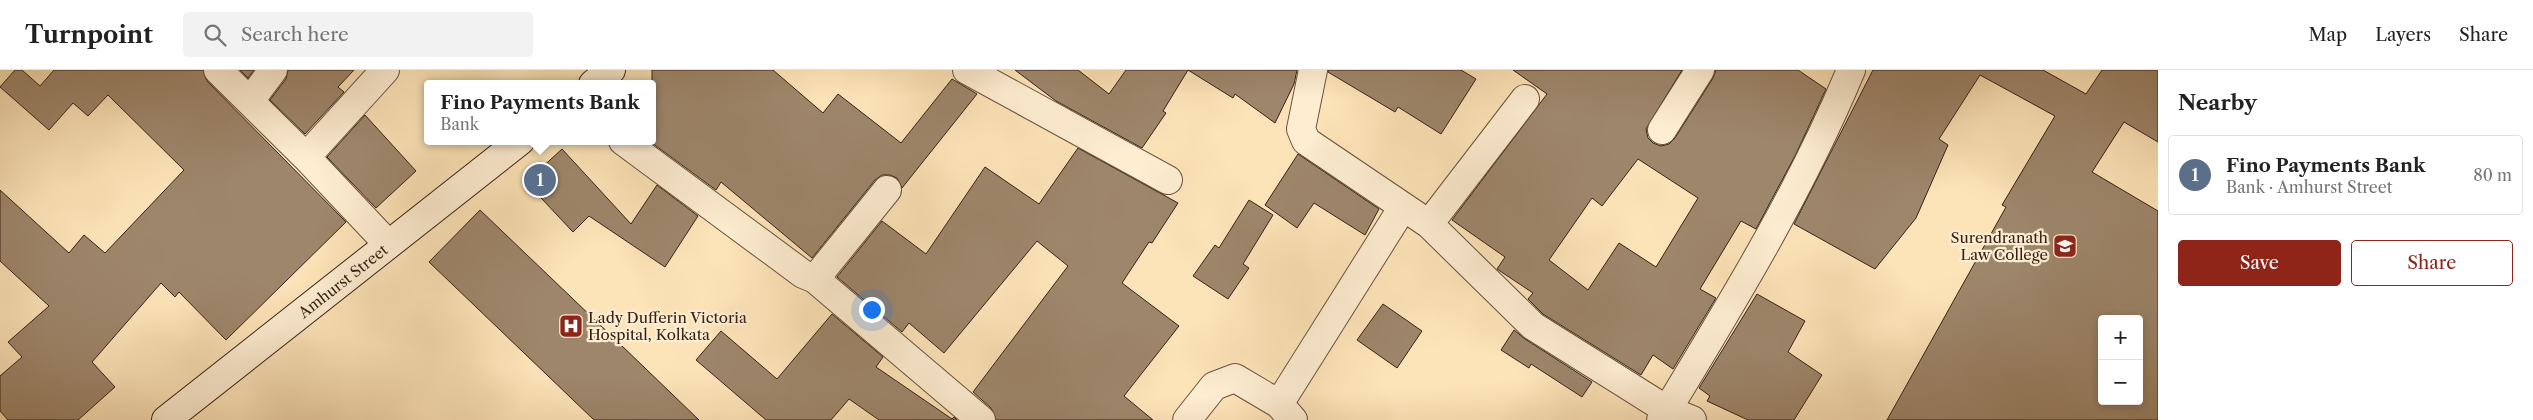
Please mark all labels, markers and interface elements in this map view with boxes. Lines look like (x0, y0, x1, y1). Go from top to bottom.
search box (183, 12, 533, 57)
text: Turnpoint (25, 20, 153, 49)
icon: search (201, 21, 229, 49)
text: Search here (241, 23, 349, 46)
text: Map (2309, 24, 2347, 46)
text: Layers (2375, 24, 2431, 46)
text: Share (2459, 24, 2508, 46)
popup (424, 80, 656, 145)
text: Nearby (2178, 90, 2257, 115)
text: Fino Payments Bank (440, 91, 640, 114)
text: Bank (440, 114, 479, 134)
text: Fino Payments Bank (2226, 154, 2426, 177)
pin: 1 (524, 161, 556, 199)
text: 1 (2191, 165, 2199, 185)
text: 80 m (2473, 165, 2512, 185)
text: Bank · Amhurst Street (2226, 177, 2392, 197)
place label: Surendranath Law College (1951, 228, 2049, 264)
school or university icon: Surendranath Law College (2052, 233, 2078, 259)
street label: Amhurst Street (293, 239, 392, 322)
button: Save (2178, 240, 2341, 286)
button: Share (2351, 240, 2513, 286)
your location (859, 297, 885, 323)
place label: Lady Dufferin Victoria Hospital, Kolkata (588, 308, 747, 344)
hospital icon: Lady Dufferin Victoria Hospital, Kolkata (558, 313, 584, 339)
map controls (2098, 315, 2143, 405)
button: + (2098, 315, 2143, 360)
button: − (2098, 360, 2143, 405)

